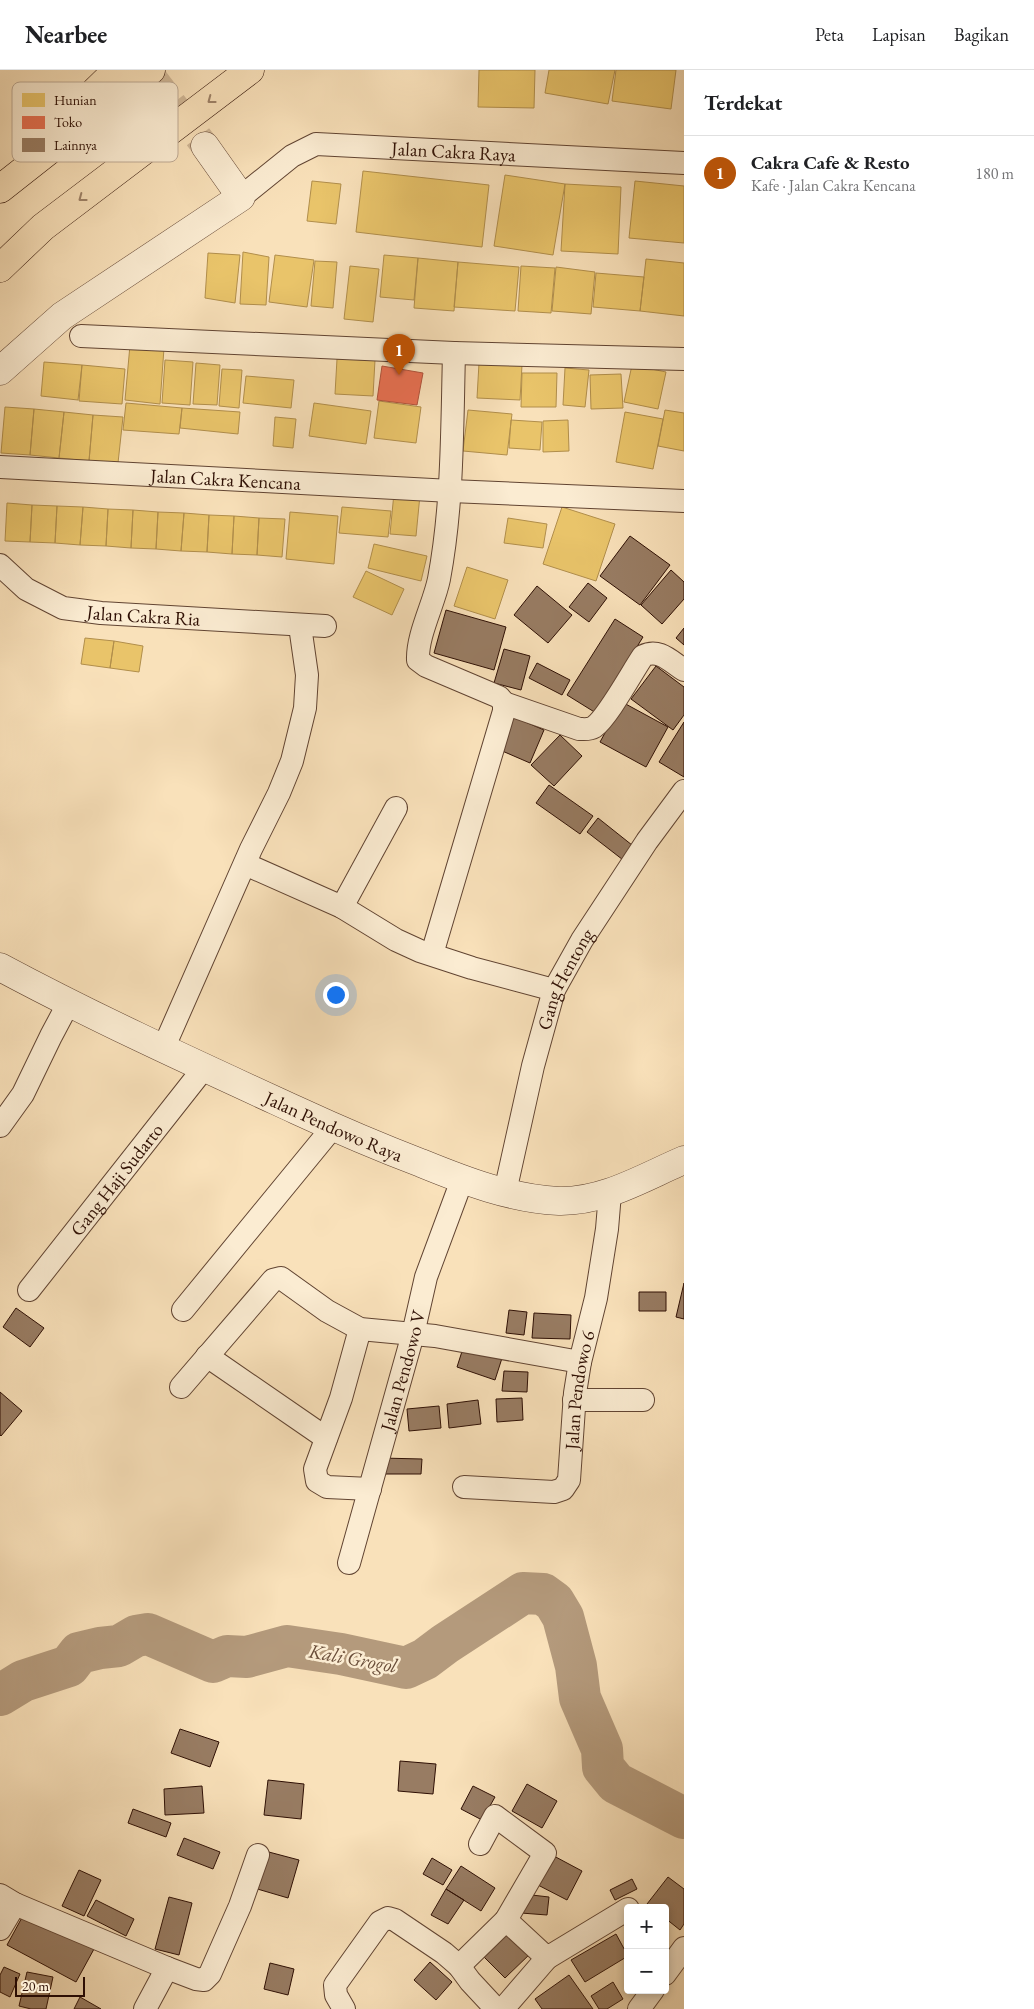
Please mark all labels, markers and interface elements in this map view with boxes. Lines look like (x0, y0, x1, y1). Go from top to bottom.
text: Nearbee (25, 19, 107, 50)
text: Peta (815, 23, 844, 46)
text: Lapisan (872, 23, 926, 46)
text: Bagikan (954, 23, 1009, 46)
legend (12, 82, 178, 162)
text: Terdekat (704, 89, 782, 116)
text: Hunian (54, 91, 97, 109)
one-way arrow (208, 94, 217, 102)
text: Toko (54, 113, 82, 131)
street label: Jalan Cakra Raya (389, 135, 517, 167)
text: Lainnya (54, 136, 97, 154)
text: Cakra Cafe & Resto (751, 150, 910, 175)
text: 1 (716, 163, 724, 184)
text: 180 m (975, 163, 1014, 184)
text: Kafe · Jalan Cakra Kencana (751, 175, 916, 196)
one-way arrow (78, 192, 88, 201)
pin: 1 (383, 334, 415, 375)
street label: Jalan Cakra Kencana (148, 462, 302, 496)
street label: Jalan Cakra Ria (83, 599, 201, 631)
street label: Gang Hentong (531, 923, 599, 1033)
your location (323, 982, 349, 1008)
street label: Jalan Pendowo Raya (259, 1084, 407, 1167)
street label: Gang Haji Sudarto (64, 1118, 168, 1241)
street label: Jalan Pendowo V (374, 1307, 431, 1436)
street label: Jalan Pendowo 6 (558, 1328, 600, 1453)
water label: Kali Grogol (306, 1637, 400, 1679)
map controls (624, 1904, 669, 1994)
button: + (624, 1904, 669, 1949)
button: − (624, 1949, 669, 1994)
scale bar (15, 1974, 85, 1997)
text: 20 m (22, 1977, 49, 1995)

